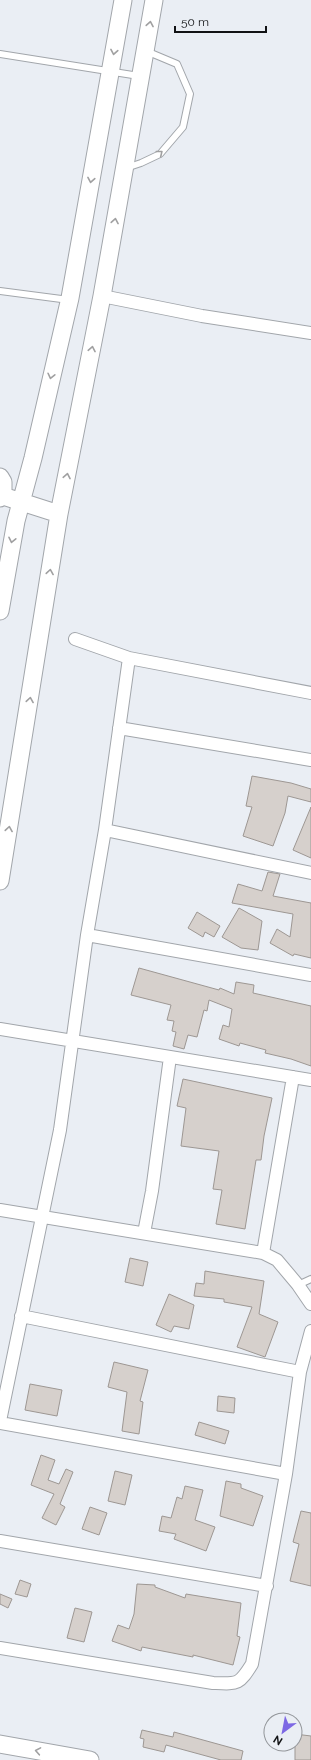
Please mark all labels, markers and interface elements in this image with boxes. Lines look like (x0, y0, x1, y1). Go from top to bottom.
scale bar (175, 8, 266, 34)
text: 50 m (181, 15, 209, 29)
one-way arrow (145, 21, 154, 27)
one-way arrow (110, 49, 119, 55)
one-way arrow (155, 150, 162, 157)
one-way arrow (87, 177, 96, 183)
one-way arrow (111, 218, 119, 224)
one-way arrow (87, 346, 96, 352)
one-way arrow (48, 373, 56, 379)
one-way arrow (62, 473, 70, 479)
one-way arrow (9, 537, 17, 543)
one-way arrow (46, 569, 54, 575)
one-way arrow (25, 697, 33, 703)
one-way arrow (4, 826, 12, 832)
north arrow (263, 1712, 303, 1752)
text: N (271, 1732, 285, 1748)
one-way arrow (35, 1747, 41, 1755)

